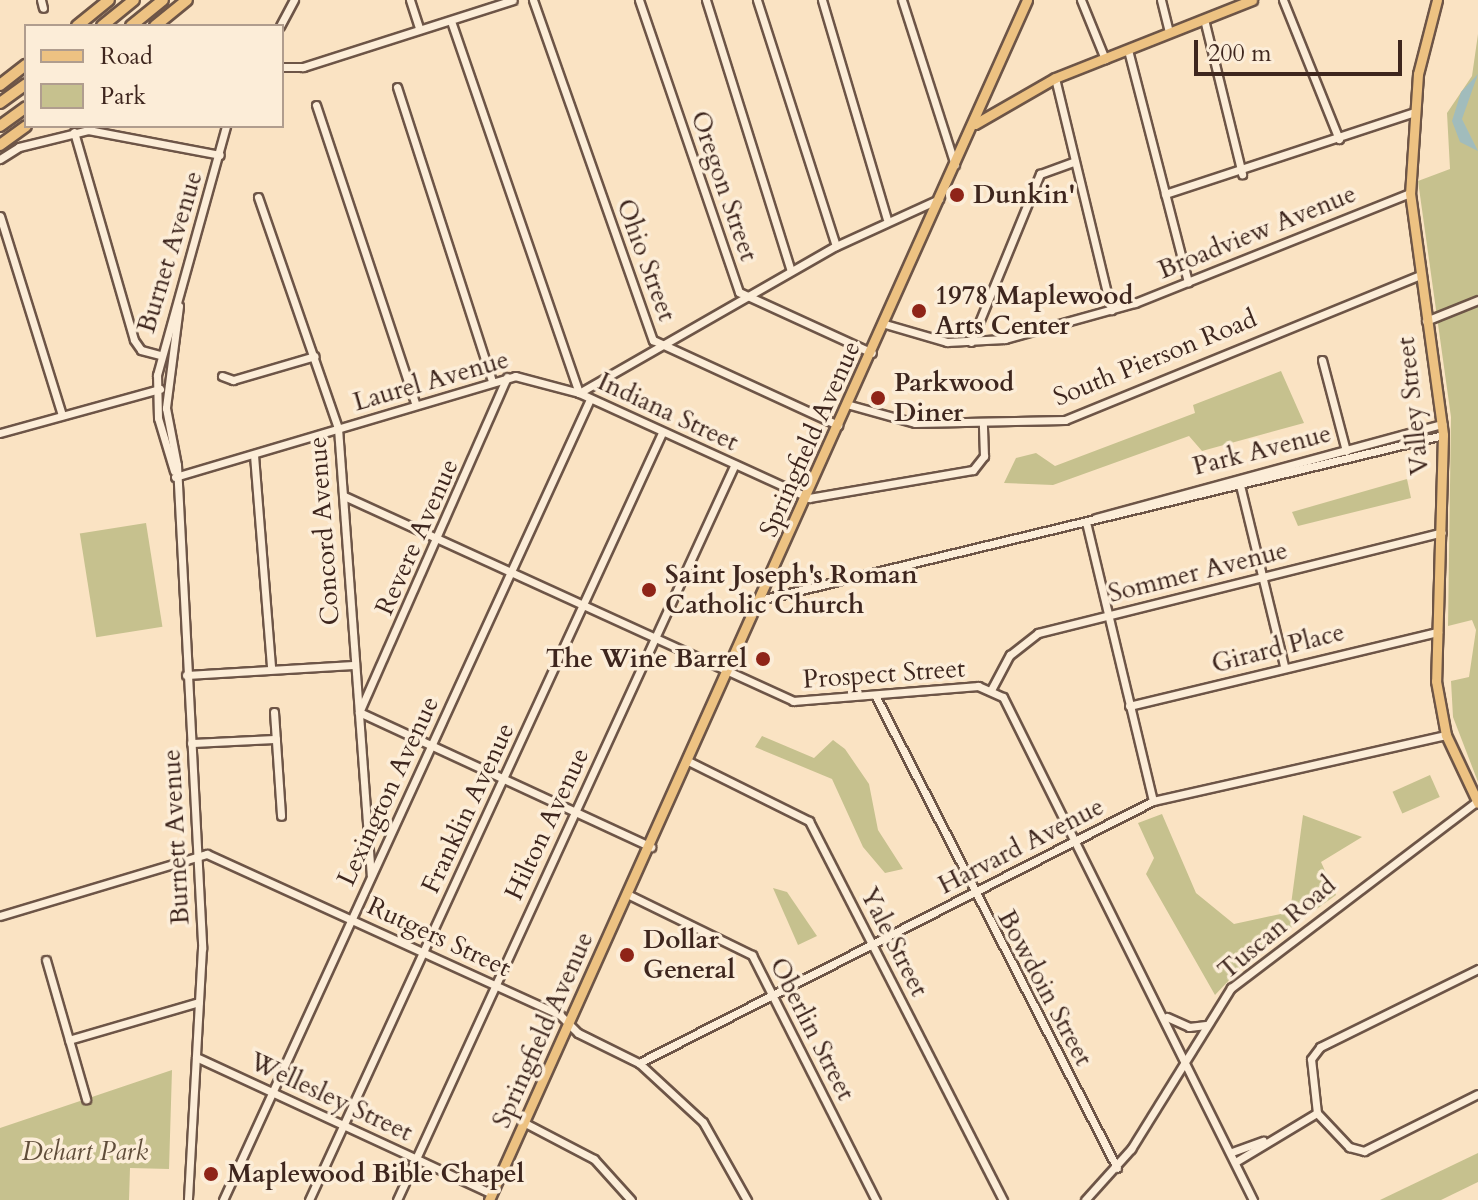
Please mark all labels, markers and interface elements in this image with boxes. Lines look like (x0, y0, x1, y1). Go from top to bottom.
legend (24, 24, 284, 128)
scale bar (1198, 24, 1406, 74)
text: 200 m (1208, 37, 1272, 70)
text: Road (100, 40, 153, 73)
text: Park (100, 80, 146, 113)
street label: Oregon Street (684, 107, 764, 265)
street label: Burnet Avenue (131, 167, 209, 337)
street label: Broadview Avenue (1153, 178, 1361, 286)
place label: Dunkin' (973, 179, 1075, 211)
marker: Dunkin' (948, 186, 966, 204)
street label: Ohio Street (610, 195, 682, 325)
place label: 1978 Maplewood Arts Center (935, 280, 1133, 342)
marker: 1978 Maplewood Arts Center (910, 302, 928, 320)
street label: South Pierson Road (1049, 303, 1261, 413)
street label: Valley Street (1390, 335, 1436, 477)
street label: Springfield Avenue (753, 336, 867, 542)
street label: Laurel Avenue (350, 344, 512, 418)
street label: Indiana Street (593, 366, 743, 458)
place label: Parkwood Diner (894, 367, 1014, 428)
marker: Parkwood Diner (869, 389, 887, 407)
street label: Park Avenue (1190, 418, 1334, 482)
street label: Concord Avenue (302, 436, 346, 626)
street label: Revere Avenue (369, 454, 465, 620)
street label: Sommer Avenue (1105, 535, 1291, 609)
place label: Saint Joseph's Roman Catholic Church (665, 559, 918, 620)
marker: Saint Joseph's Roman Catholic Church (640, 581, 658, 599)
street label: Girard Place (1208, 616, 1348, 680)
place label: The Wine Barrel (546, 643, 747, 675)
marker: The Wine Barrel (754, 650, 772, 668)
street label: Prospect Street (802, 653, 966, 695)
street label: Lexington Avenue (330, 691, 446, 891)
street label: Franklin Avenue (415, 718, 521, 898)
street label: Hilton Avenue (498, 743, 596, 905)
street label: Burnett Avenue (156, 748, 196, 926)
street label: Harvard Avenue (933, 791, 1109, 901)
street label: Tuscan Road (1212, 870, 1342, 986)
street label: Yale Street (853, 882, 935, 1002)
street label: Rutgers Street (362, 890, 516, 984)
street label: Bowdoin Street (991, 905, 1099, 1071)
place label: Dollar General (643, 924, 735, 986)
street label: Springfield Avenue (486, 927, 600, 1133)
marker: Dollar General (618, 946, 636, 964)
street label: Oberlin Street (763, 952, 861, 1106)
street label: Wellesley Street (245, 1046, 417, 1148)
park label: Dehart Park (22, 1136, 148, 1168)
place label: Maplewood Bible Chapel (227, 1158, 524, 1190)
marker: Maplewood Bible Chapel (202, 1165, 220, 1183)

